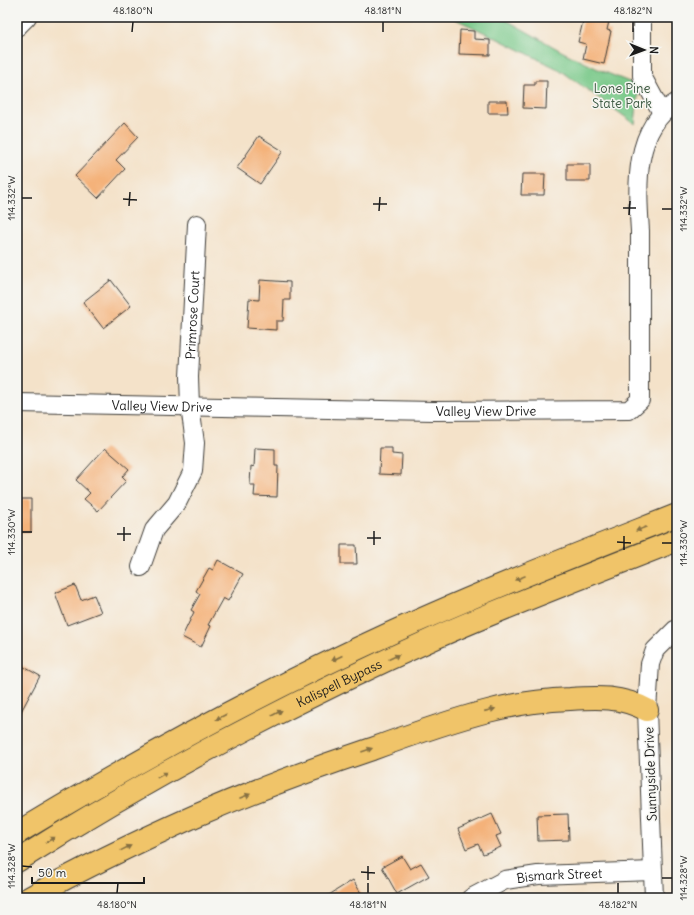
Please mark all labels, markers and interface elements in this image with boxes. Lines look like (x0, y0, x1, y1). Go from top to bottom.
text: 48.180°N (113, 4, 153, 17)
text: 48.181°N (364, 4, 402, 17)
text: 48.182°N (614, 4, 652, 17)
north arrow (624, 30, 664, 70)
text: N (647, 46, 661, 54)
park label: Lone Pine State Park (592, 80, 652, 112)
text: 114.332°W (5, 175, 18, 221)
text: 114.332°W (677, 186, 690, 232)
street label: Primrose Court (182, 269, 204, 360)
street label: Valley View Drive (112, 397, 212, 416)
street label: Valley View Drive (436, 402, 536, 420)
text: 114.330°W (5, 509, 18, 555)
text: 114.330°W (677, 520, 690, 566)
one-way arrow (634, 527, 646, 533)
one-way arrow (514, 575, 526, 581)
one-way arrow (388, 654, 400, 660)
street label: Kalispell Bypass (293, 655, 385, 711)
one-way arrow (332, 655, 343, 661)
one-way arrow (484, 707, 497, 713)
one-way arrow (271, 710, 283, 717)
one-way arrow (215, 713, 227, 720)
street label: Sunnyside Drive (640, 726, 661, 821)
one-way arrow (361, 747, 373, 753)
one-way arrow (157, 771, 168, 778)
one-way arrow (239, 792, 251, 798)
one-way arrow (45, 836, 55, 844)
text: 114.328°W (5, 843, 18, 889)
one-way arrow (120, 845, 132, 851)
text: 114.328°W (677, 855, 690, 901)
scale bar (32, 859, 144, 885)
text: 50 m (38, 865, 67, 880)
street label: Bismark Street (515, 865, 603, 887)
text: 48.180°N (97, 898, 137, 911)
text: 48.181°N (349, 898, 387, 911)
text: 48.182°N (599, 898, 637, 911)

